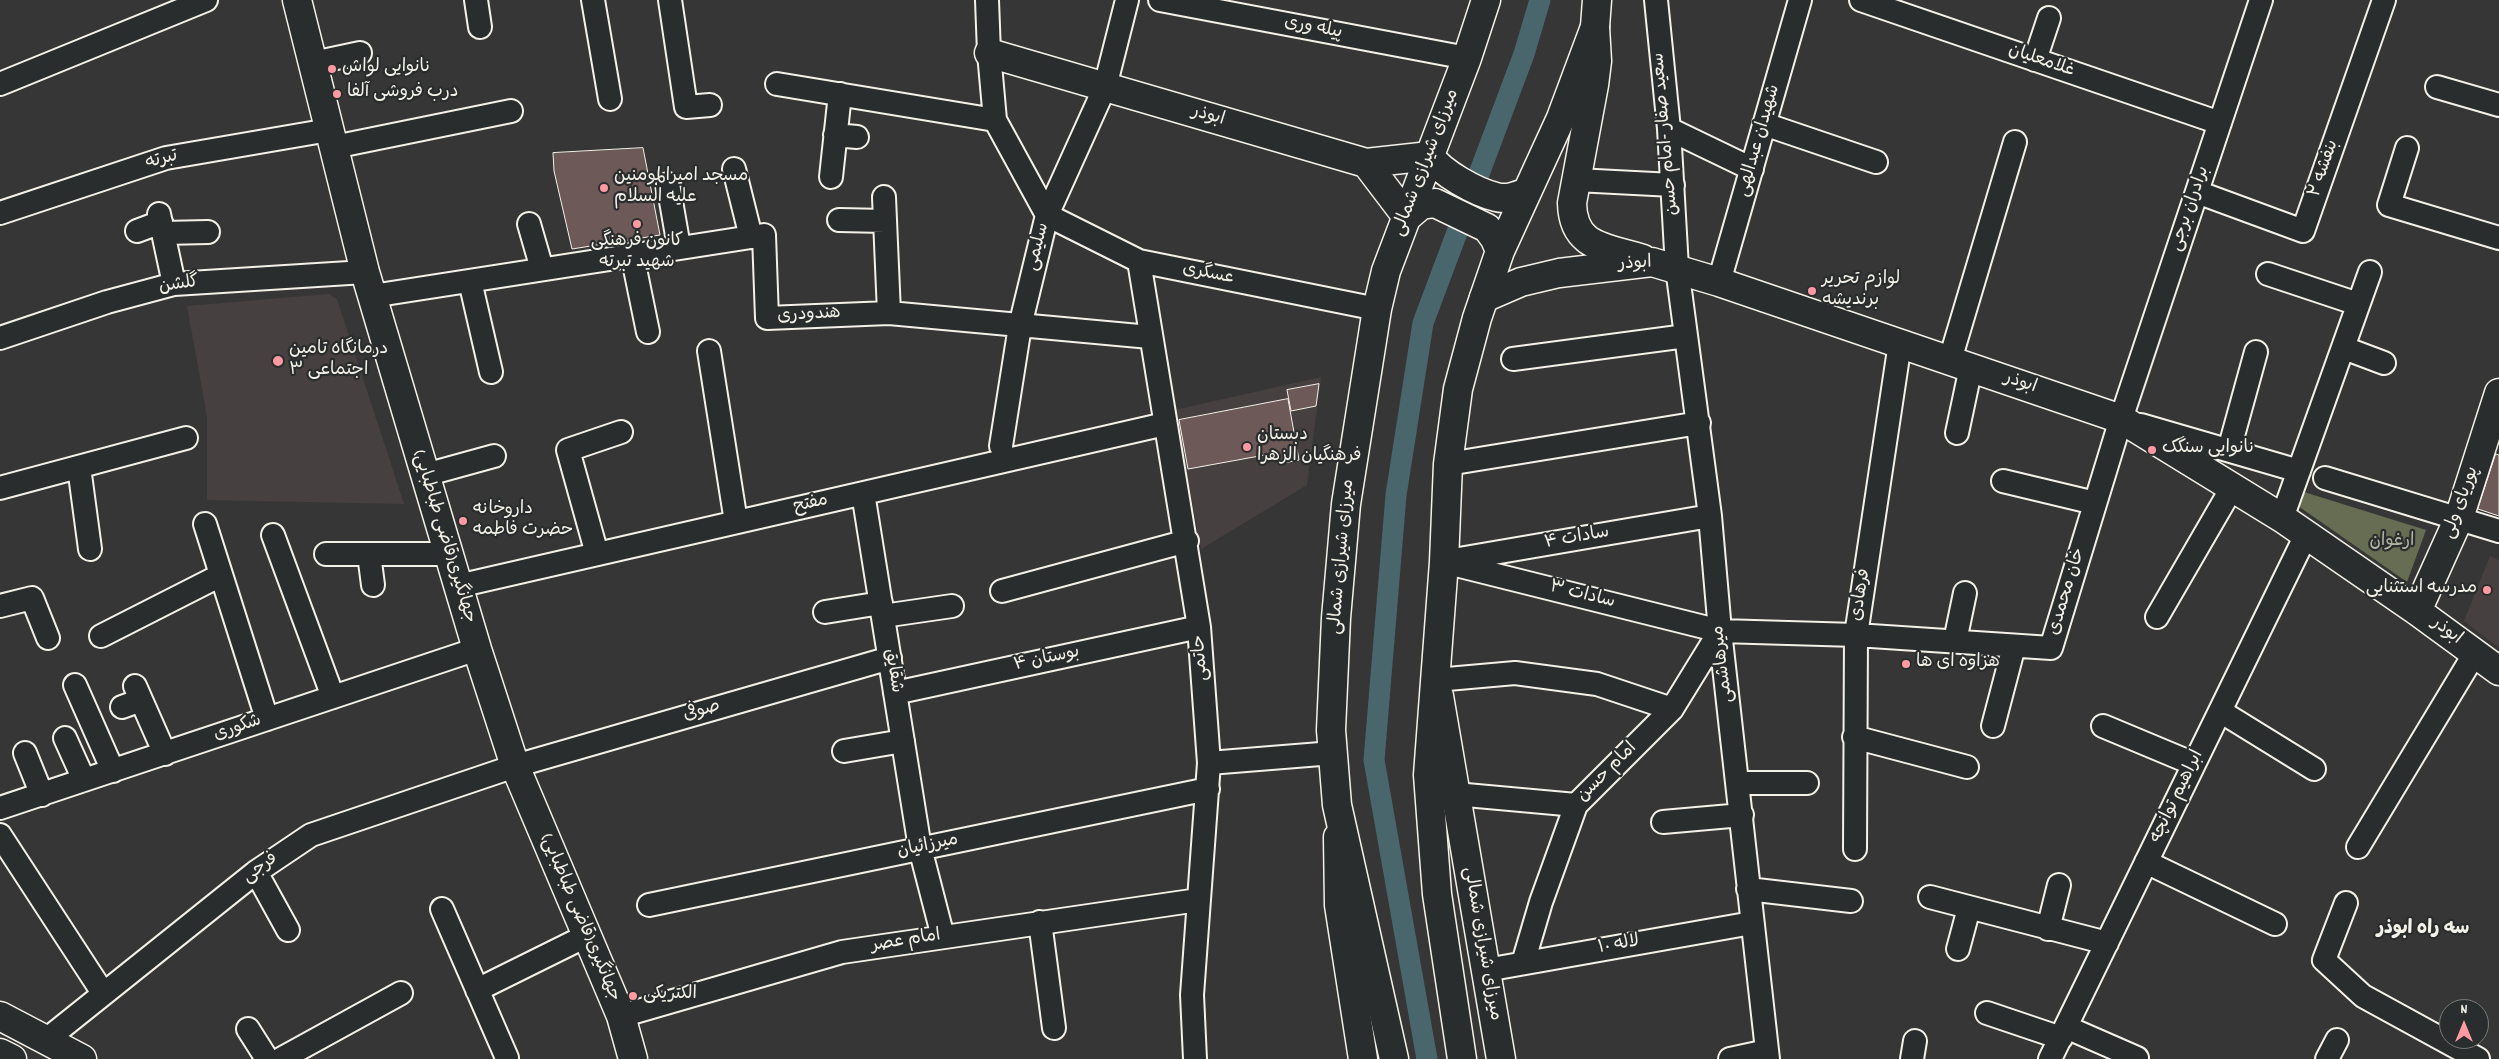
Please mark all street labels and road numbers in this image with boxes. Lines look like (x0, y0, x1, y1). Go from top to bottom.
street label: پیله وری (1282, 13, 1344, 45)
street label: غلامعلیان (2005, 41, 2077, 83)
street label: سعید صفار -امام حسن (1649, 52, 1685, 216)
street label: شهیدان عبدالهی (1734, 83, 1786, 199)
street label: میرزای شیرازی شمالی (1389, 86, 1465, 240)
street label: ابوذر (1189, 102, 1227, 132)
street label: بنفشه ۲ (2305, 138, 2345, 200)
street label: تبرته (143, 146, 181, 176)
street label: برادران برجی (2166, 164, 2216, 254)
street label: سلیمی (1023, 221, 1055, 273)
street label: ابوذر (1618, 253, 1652, 277)
street label: عسگری (1180, 259, 1236, 291)
street label: گلشن (158, 273, 200, 299)
street label: هندودری (777, 304, 841, 328)
street label: ابوذر (2001, 368, 2039, 400)
street label: جهانگیری(قاضی طباطبایی) (406, 448, 480, 626)
street label: پوریای ولی (2439, 464, 2485, 542)
street label: میرزای شیرازی شمالی (1325, 478, 1361, 636)
street label: مفتح (792, 491, 830, 519)
street label: سادات ۴ (1543, 523, 1611, 555)
street label: خان محمدی (2045, 546, 2091, 638)
street label: فرهادی (1847, 567, 1877, 623)
street label: سادات ۳ (1547, 577, 1617, 615)
street label: ابوذر (2426, 613, 2466, 651)
street label: میرهاشمی (1709, 624, 1739, 704)
street label: حاتمی (1190, 634, 1214, 682)
street label: بوستان ۴ (1012, 642, 1082, 678)
street label: شقایق (878, 647, 906, 695)
street label: صوفی (681, 696, 723, 728)
street label: شکوری (211, 711, 265, 747)
street label: امام حسن (1573, 738, 1643, 808)
street label: ابراهیم توانچه (2146, 747, 2210, 847)
street label: میرزائیان (896, 830, 960, 864)
street label: جهانگیری(قاضی طباطبایی) (534, 831, 624, 1005)
street label: فرجی (239, 849, 283, 889)
street label: میرزای شیرازی شمالی (1457, 865, 1505, 1023)
street label: امام عصر (870, 926, 942, 958)
street label: لاله ۱۰ (1597, 932, 1641, 960)

